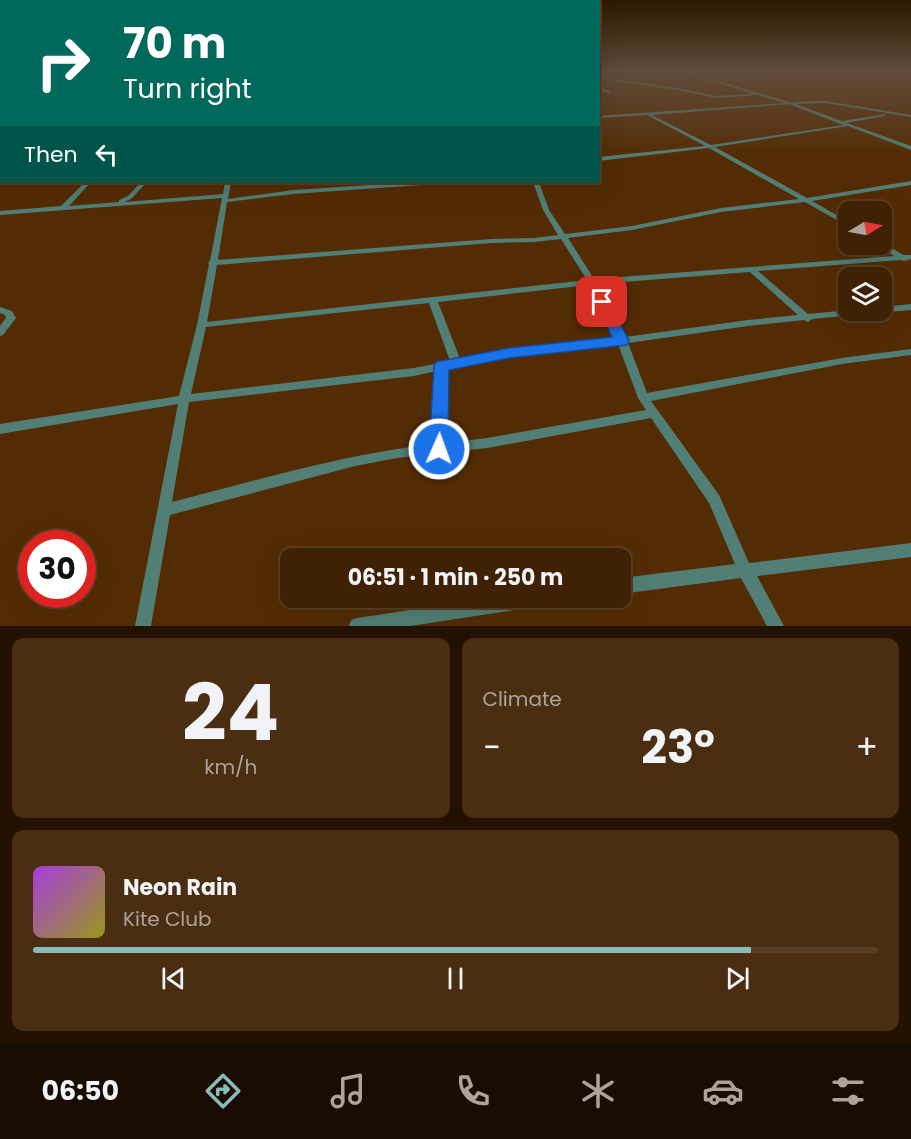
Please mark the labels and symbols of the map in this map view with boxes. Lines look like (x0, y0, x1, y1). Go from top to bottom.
north arrow (838, 201, 892, 255)
pin (576, 276, 627, 327)
position arrow (407, 417, 471, 481)
speed limit sign: 30 (18, 530, 96, 608)

